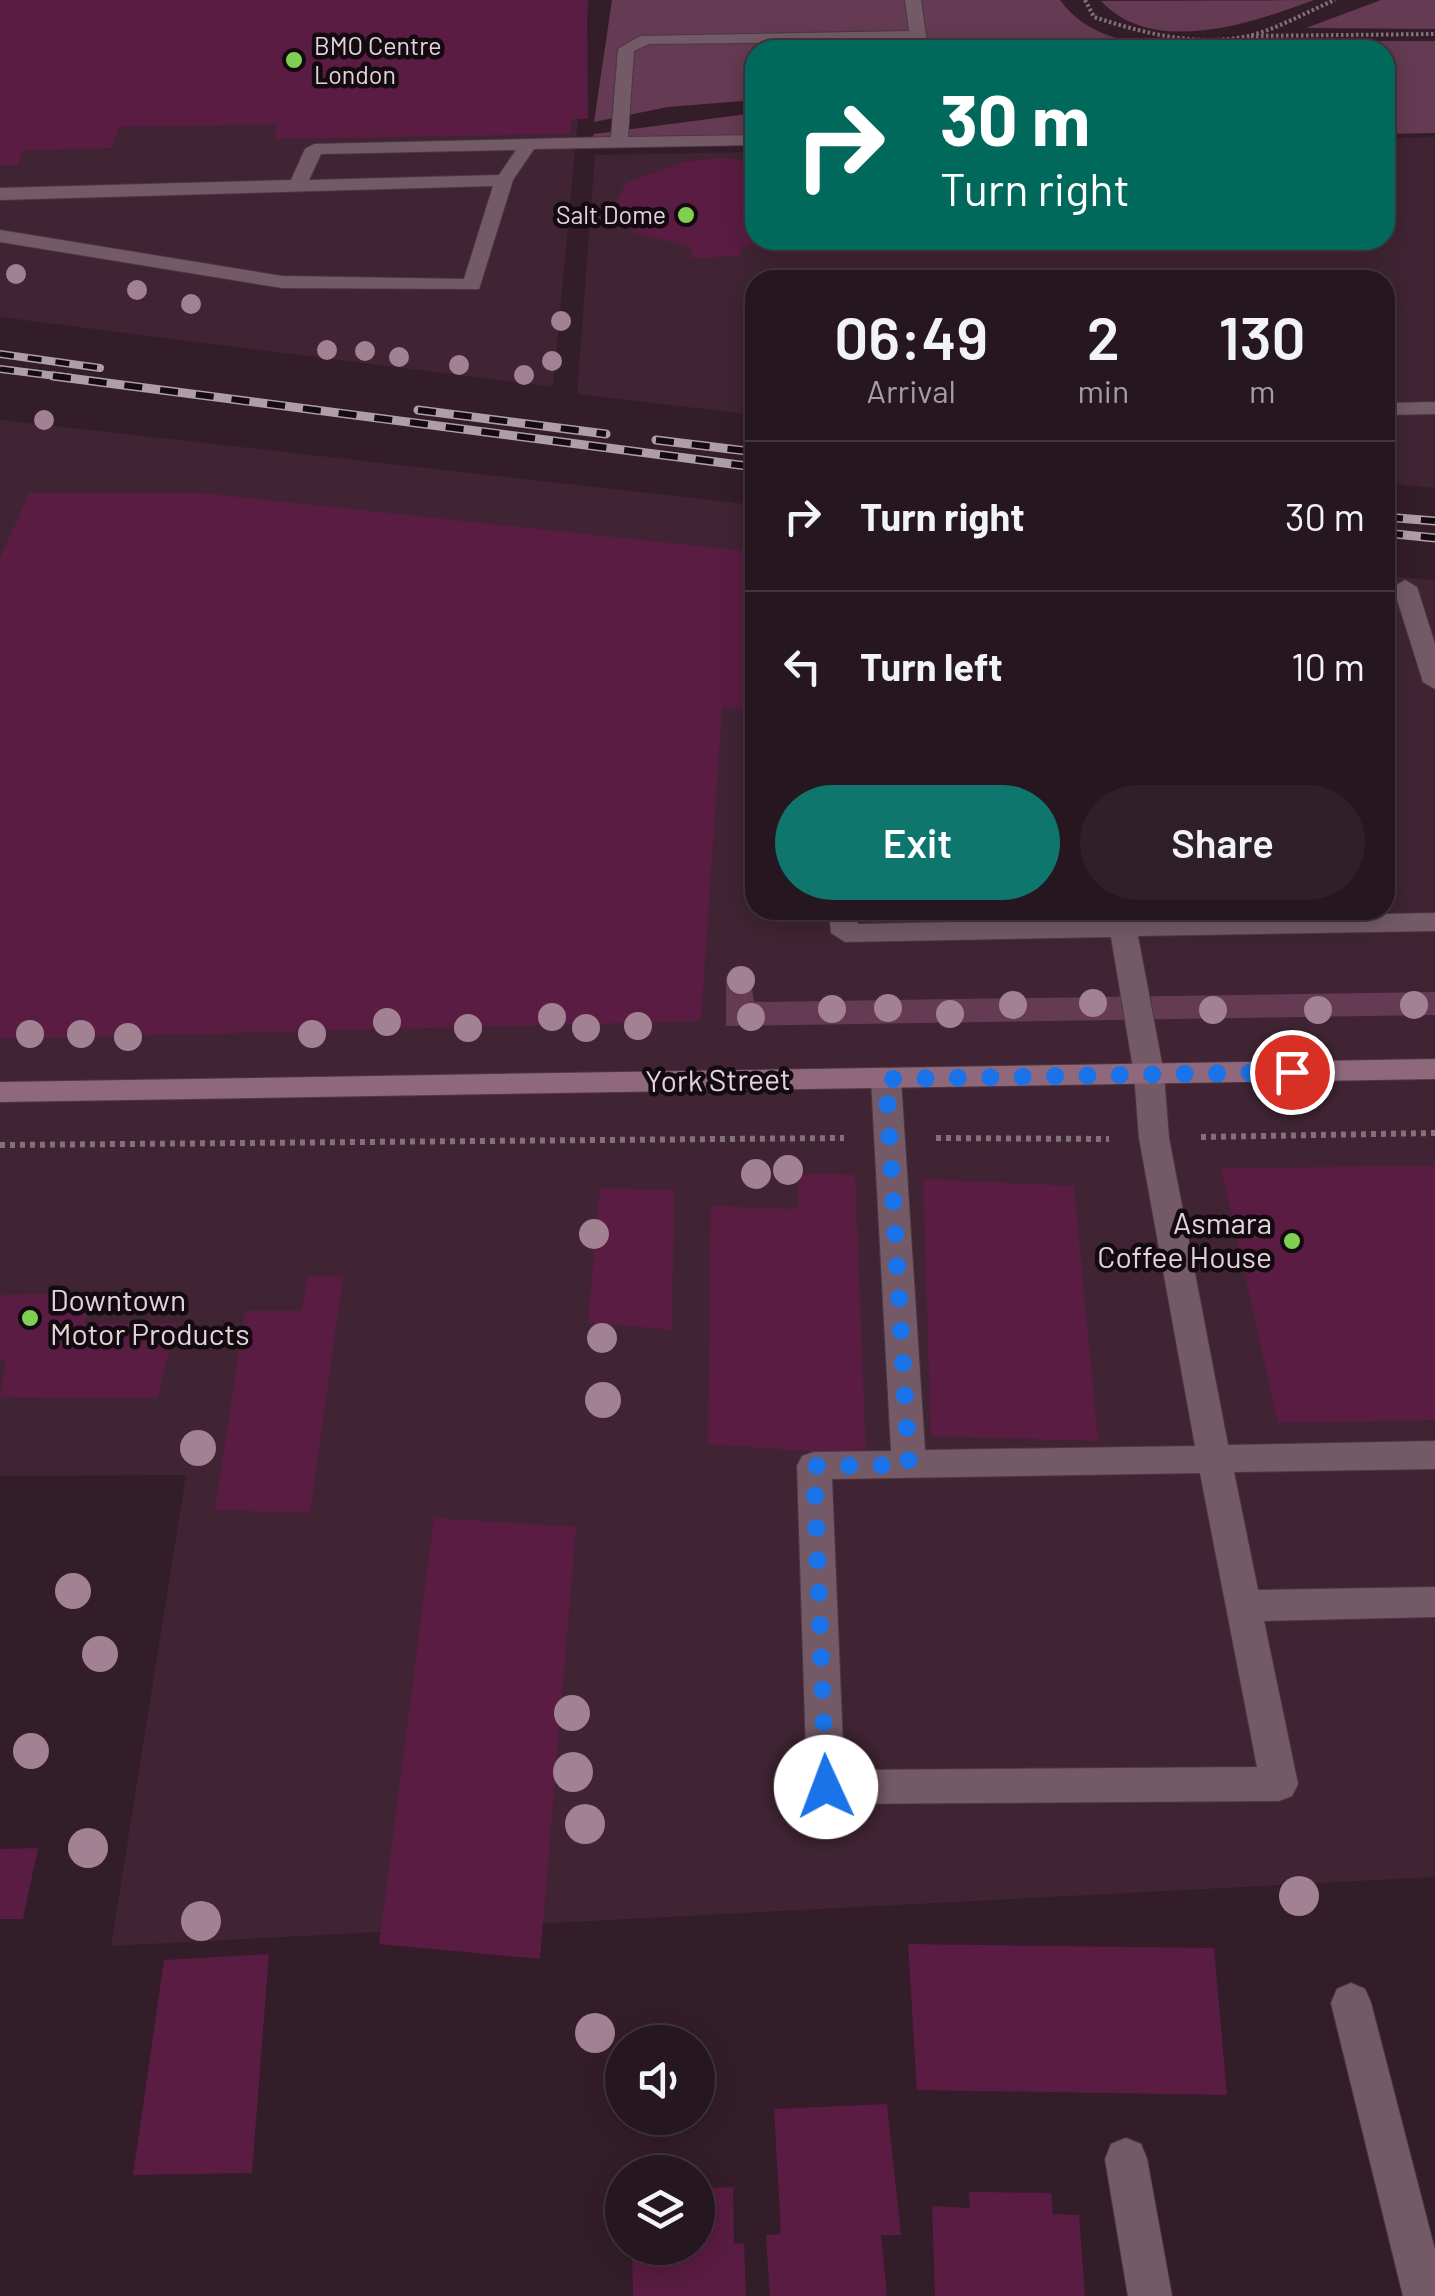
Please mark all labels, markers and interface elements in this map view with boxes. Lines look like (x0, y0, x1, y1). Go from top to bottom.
place label: BMO Centre London (314, 30, 441, 89)
marker: BMO Centre London (283, 49, 305, 71)
text: 30 m (940, 76, 1090, 160)
icon: right (775, 80, 905, 210)
text: Turn right (940, 161, 1130, 215)
place label: Salt Dome (556, 199, 666, 229)
marker: Salt Dome (675, 204, 697, 226)
text: 06:49 (834, 300, 988, 372)
text: 2 (1087, 300, 1120, 372)
text: 130 (1219, 300, 1306, 372)
text: Arrival (866, 371, 956, 409)
text: min (1077, 371, 1129, 409)
text: m (1249, 371, 1275, 409)
icon: right (775, 489, 830, 544)
text: Turn right (860, 493, 1025, 539)
text: 30 m (1285, 493, 1365, 539)
icon: left (775, 639, 830, 694)
text: Turn left (860, 643, 1003, 689)
text: 10 m (1291, 643, 1365, 689)
button: Exit (775, 785, 1060, 900)
button: Share (1080, 785, 1365, 900)
pin (1250, 1030, 1335, 1115)
icon: arrive (1265, 1045, 1320, 1100)
street label: York Street (645, 1060, 791, 1098)
place label: Asmara Coffee House (1097, 1204, 1272, 1274)
marker: Asmara Coffee House (1281, 1230, 1303, 1252)
place label: Downtown Motor Products (50, 1281, 250, 1351)
marker: Downtown Motor Products (19, 1307, 41, 1329)
position arrow (774, 1735, 878, 1839)
map controls (605, 2025, 715, 2265)
button: sound (605, 2025, 715, 2135)
button: layers (605, 2155, 715, 2265)

